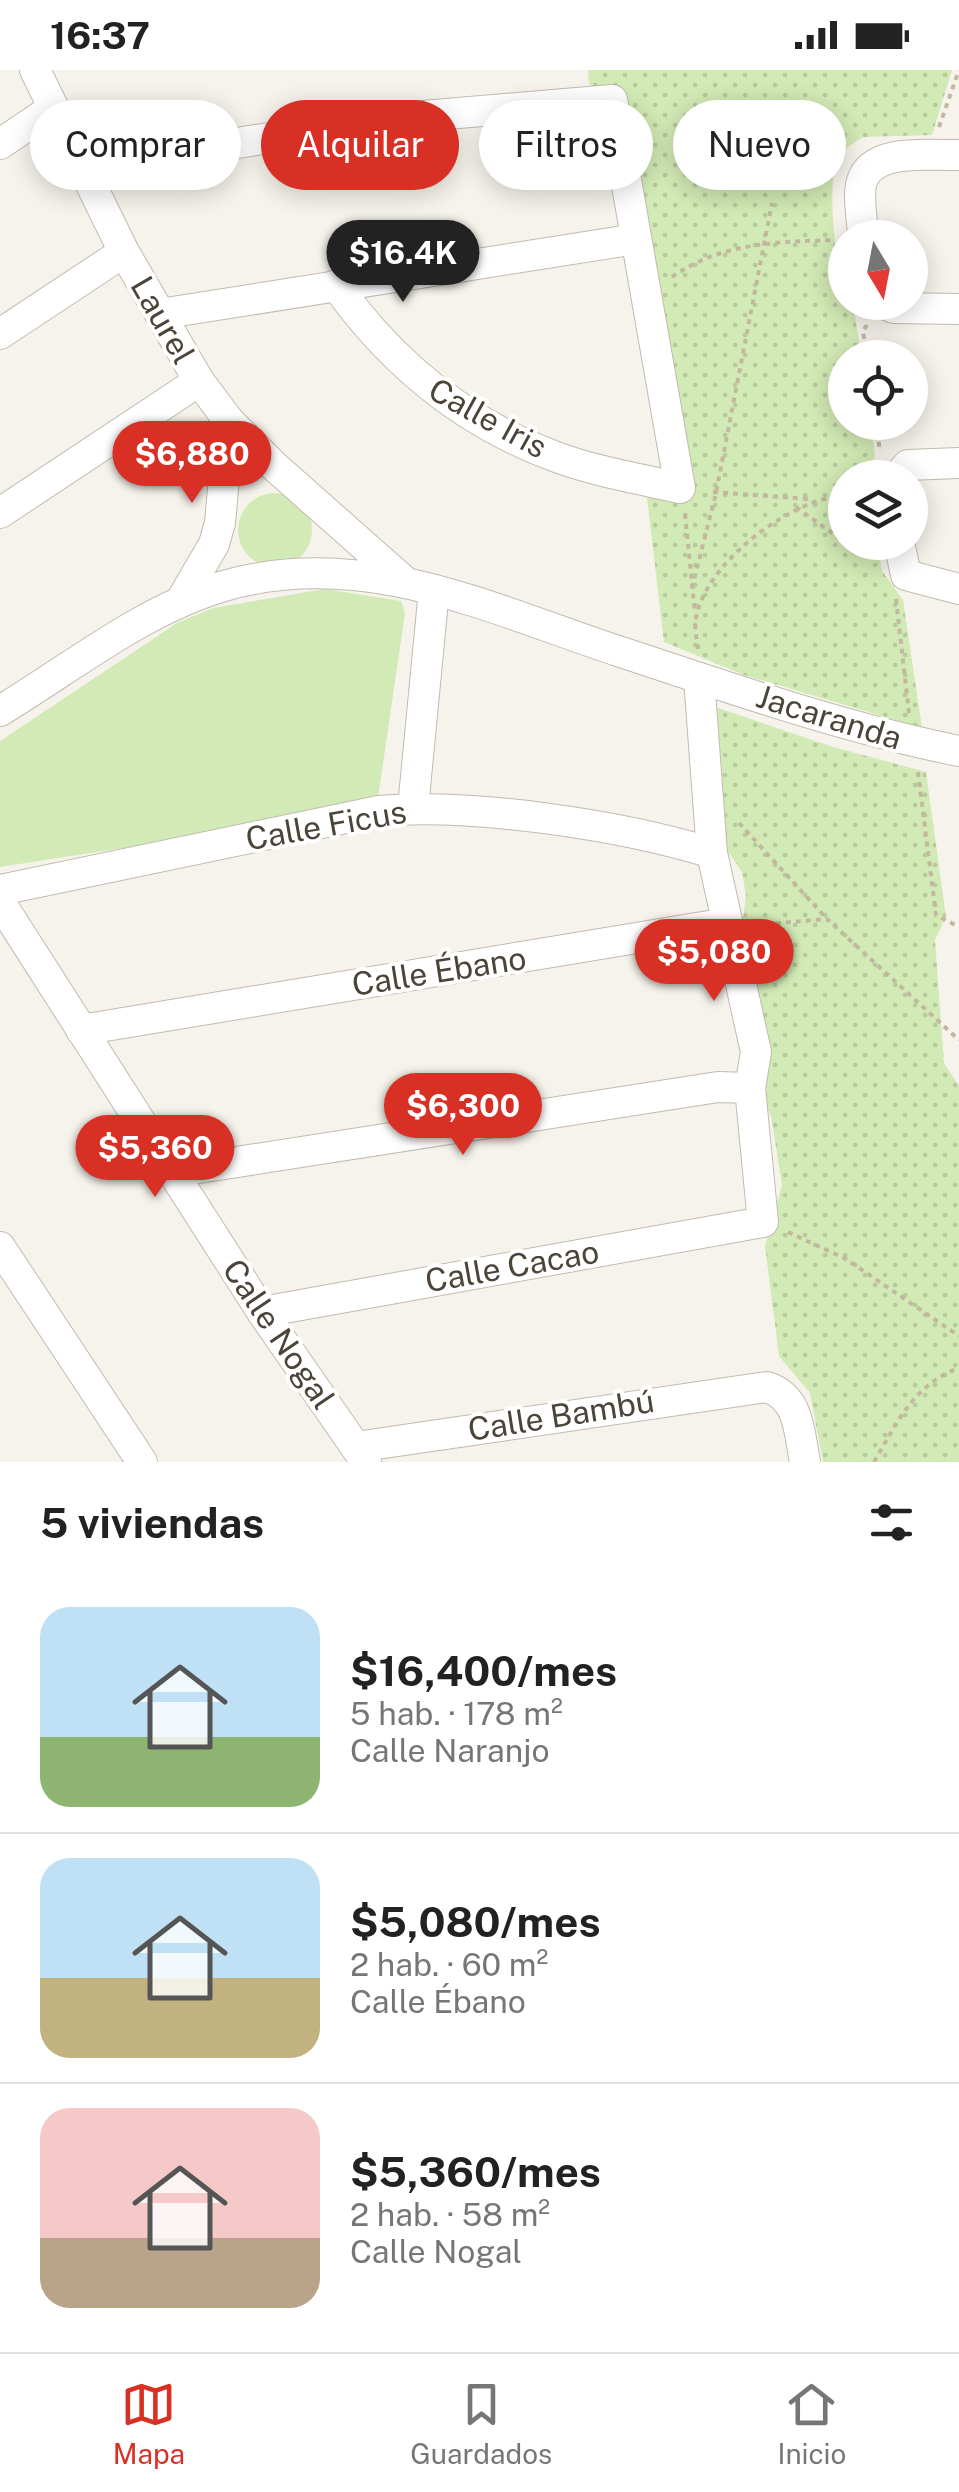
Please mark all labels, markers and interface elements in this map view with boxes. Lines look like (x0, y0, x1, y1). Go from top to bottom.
text: 16:37 (50, 13, 150, 58)
chip: Comprar (30, 100, 241, 190)
chip: Alquilar (261, 100, 459, 190)
chip: Filtros (479, 100, 653, 190)
chip: Nuevo (673, 100, 846, 190)
pin: $16.4K (322, 220, 484, 305)
north arrow (828, 220, 928, 320)
map controls (828, 220, 928, 560)
text: $16.4K (348, 234, 458, 271)
street label: Laurel (123, 270, 203, 370)
button: locate (828, 340, 928, 440)
street label: Calle Iris (423, 371, 553, 465)
pin: $6,880 (111, 421, 273, 506)
text: $6,880 (134, 435, 250, 472)
button: layers (828, 460, 928, 560)
street label: Jacaranda (752, 677, 906, 757)
street label: Calle Ficus (243, 793, 409, 857)
pin: $5,080 (633, 919, 795, 1004)
text: $5,080 (657, 933, 771, 970)
street label: Calle Ébano (349, 939, 529, 1003)
pin: $6,300 (382, 1073, 544, 1158)
text: $6,300 (406, 1087, 520, 1124)
pin: $5,360 (74, 1115, 236, 1200)
text: $5,360 (97, 1129, 213, 1166)
street label: Calle Cacao (422, 1233, 602, 1299)
street label: Calle Nogal (216, 1252, 342, 1416)
street label: Calle Bambú (465, 1382, 657, 1448)
icon: filters (864, 1495, 919, 1550)
text: 5 viviendas (40, 1498, 264, 1547)
text: $16,400/mes (350, 1646, 617, 1695)
icon: home (120, 1647, 240, 1767)
text: 5 hab. · 178 m² (350, 1695, 563, 1732)
text: Calle Naranjo (350, 1732, 550, 1769)
text: $5,080/mes (350, 1897, 601, 1946)
icon: home (120, 1898, 240, 2018)
text: 2 hab. · 60 m² (350, 1946, 548, 1983)
text: Calle Ébano (350, 1983, 526, 2020)
text: $5,360/mes (350, 2147, 601, 2196)
icon: home (120, 2148, 240, 2268)
text: 2 hab. · 58 m² (350, 2196, 550, 2233)
text: Calle Nogal (350, 2233, 522, 2270)
tab: Mapa (113, 2377, 185, 2470)
tab: Guardados (410, 2377, 552, 2470)
tab: Inicio (777, 2377, 846, 2470)

